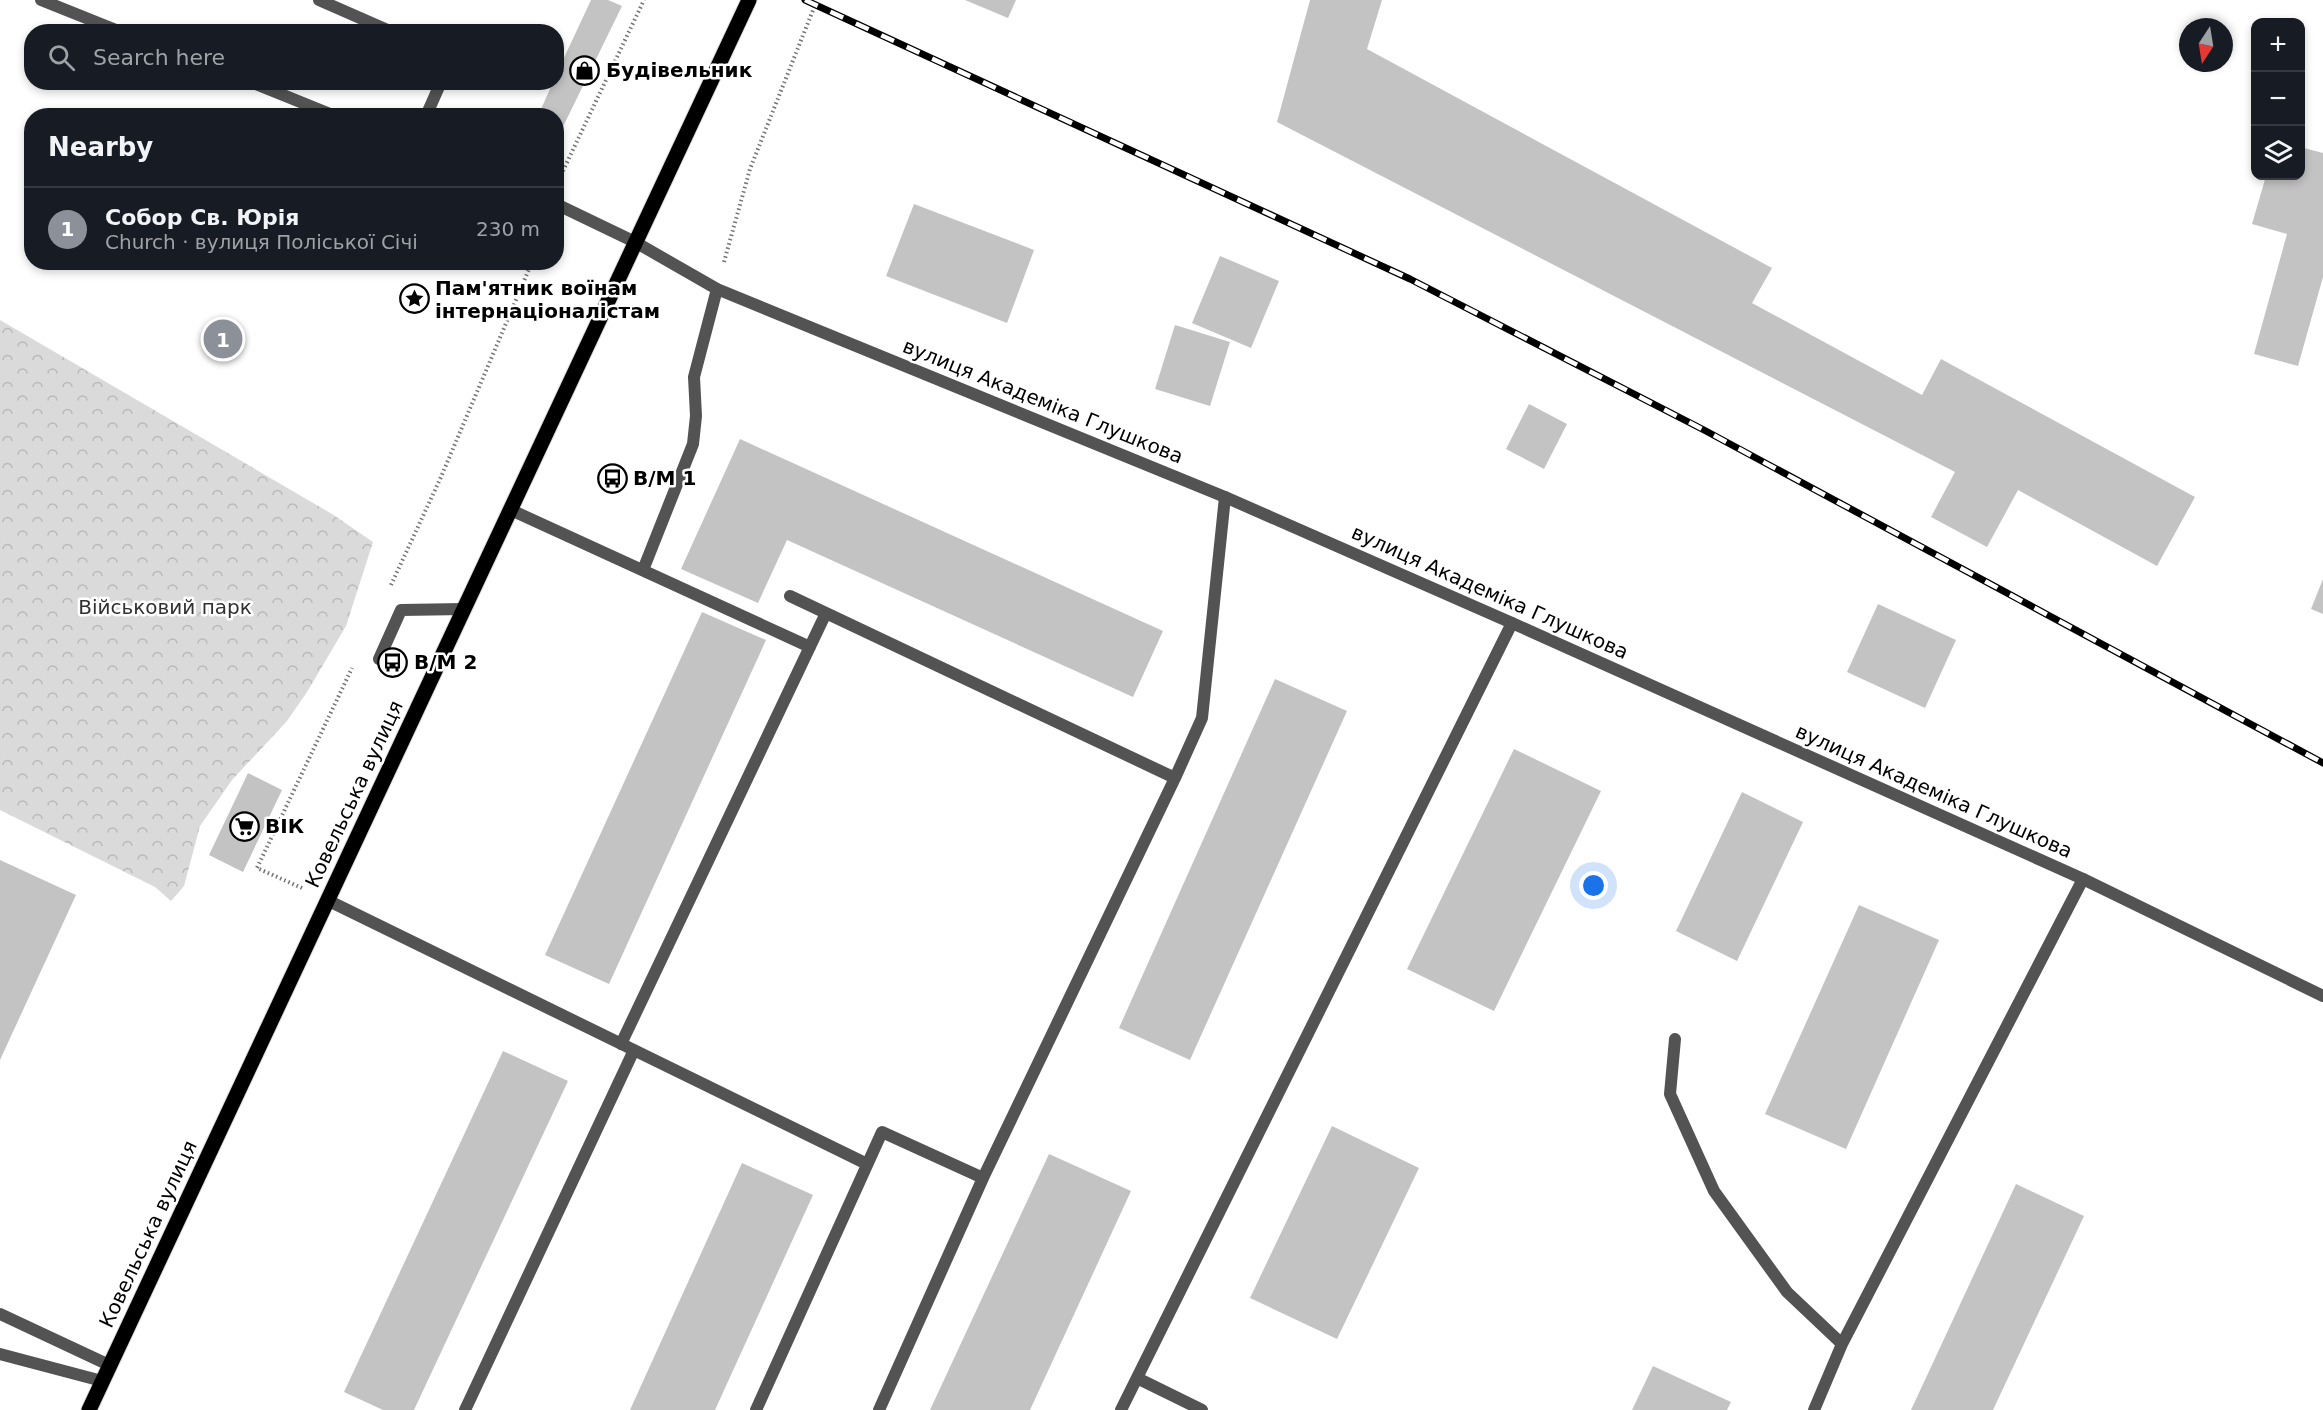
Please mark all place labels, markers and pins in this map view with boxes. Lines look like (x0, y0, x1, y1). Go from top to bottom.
shop icon: Будівельник (569, 54, 601, 86)
place label: Будівельник (606, 58, 753, 82)
place label: Пам'ятник воїнам інтернаціоналістам (435, 276, 660, 323)
place icon: Пам'ятник воїнам інтернаціоналістам (398, 283, 430, 315)
pin: 1 (204, 316, 242, 362)
bus stop icon: В/М 1 (596, 462, 628, 494)
place label: В/М 1 (633, 466, 696, 490)
bus stop icon: В/М 2 (377, 646, 409, 678)
place label: В/М 2 (414, 650, 477, 674)
supermarket icon: ВІК (228, 810, 260, 842)
place label: ВІК (265, 814, 305, 838)

